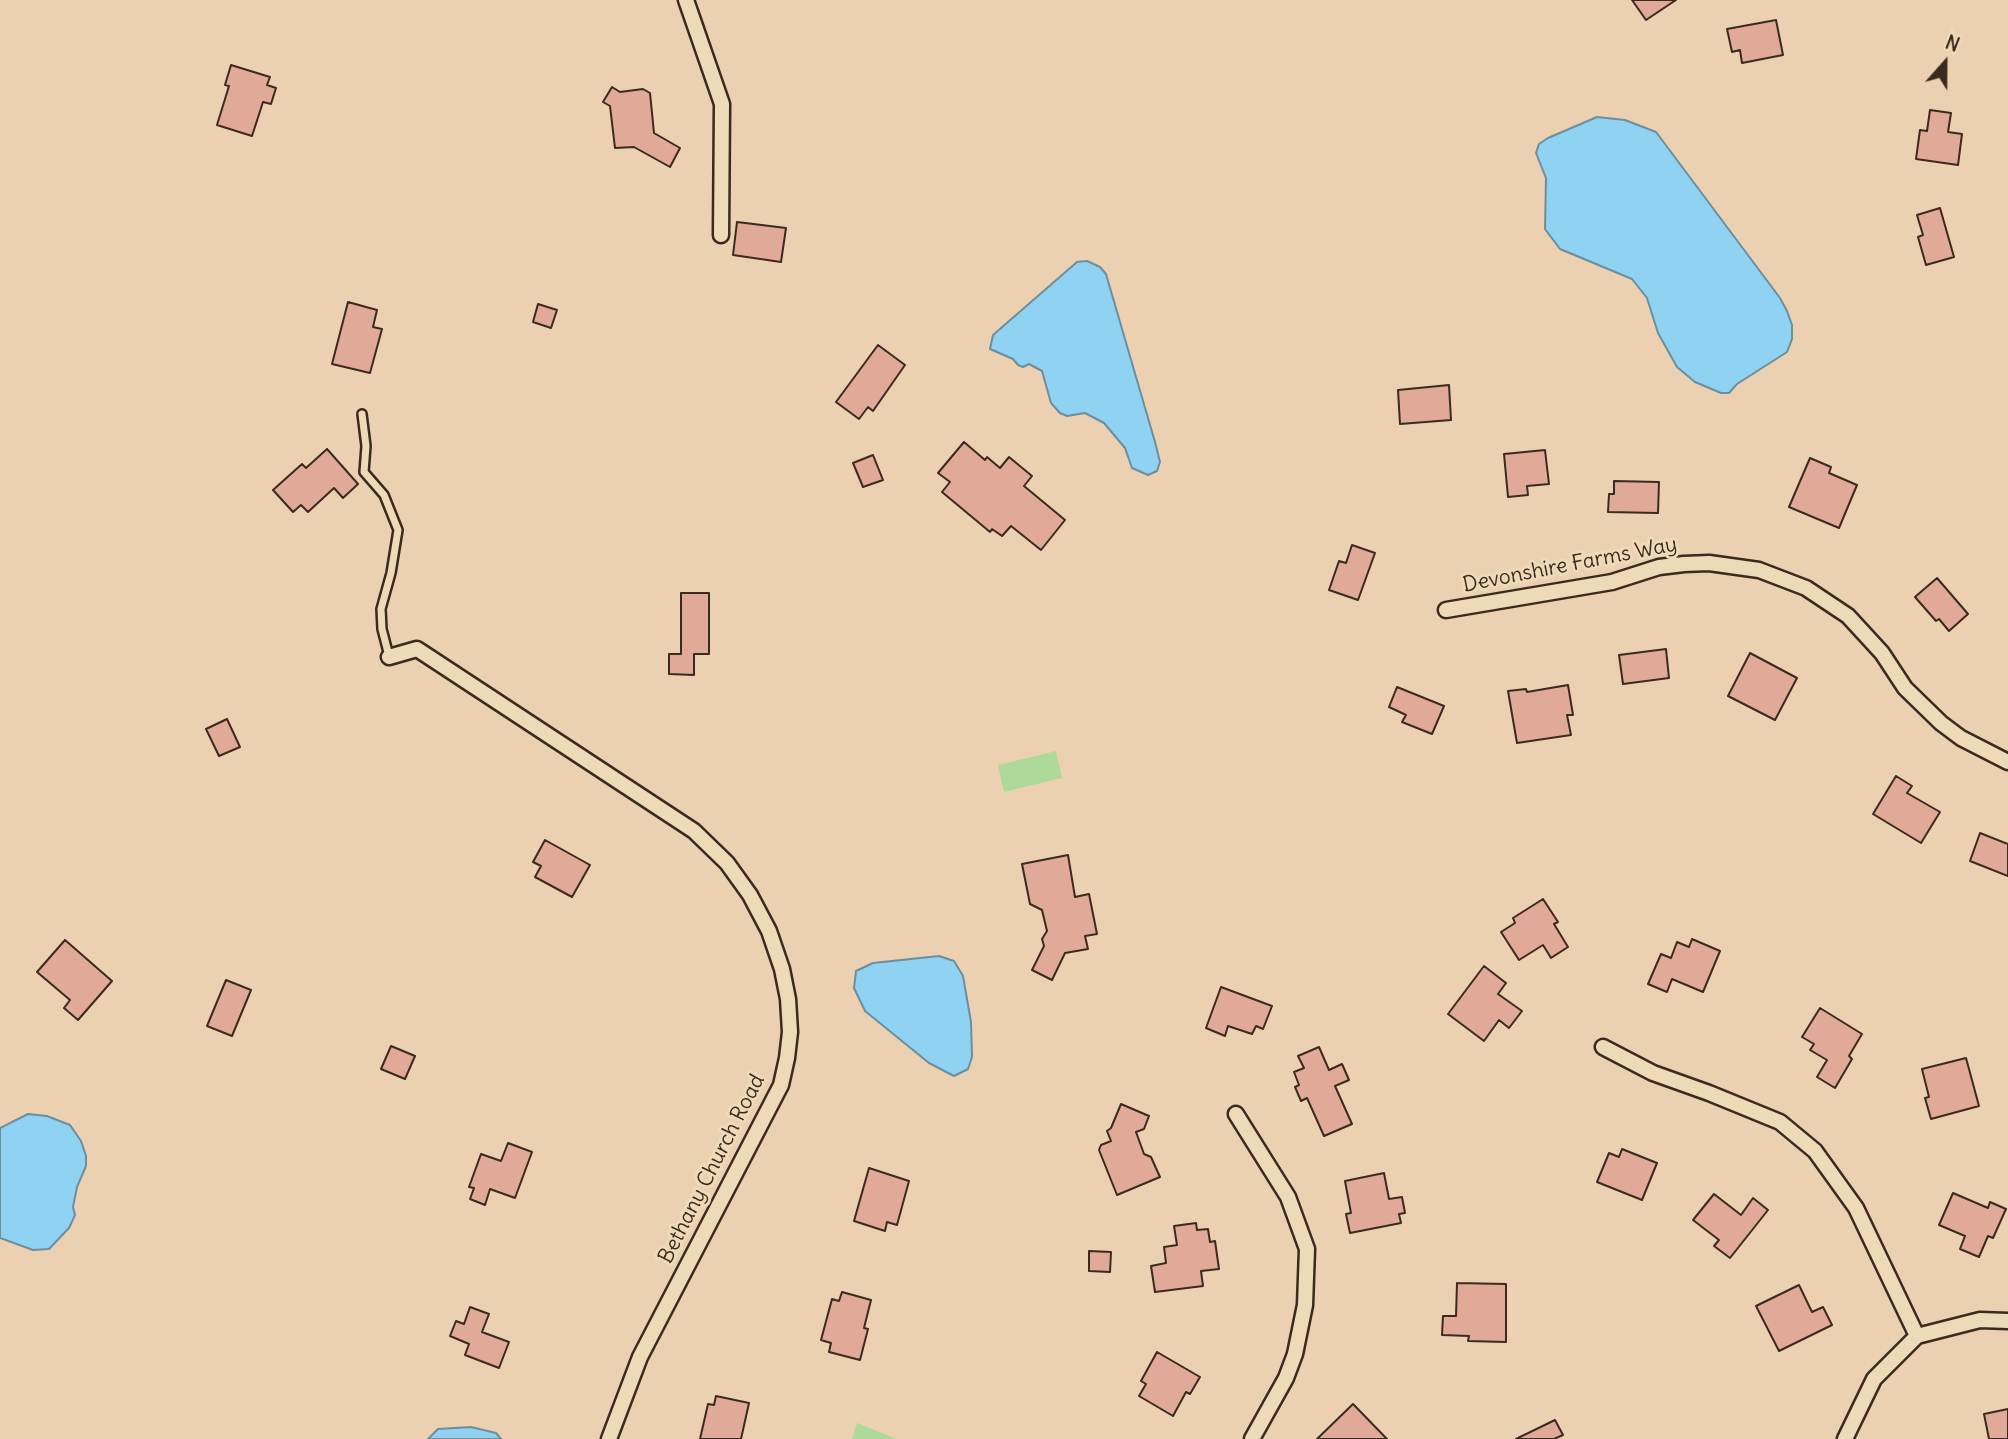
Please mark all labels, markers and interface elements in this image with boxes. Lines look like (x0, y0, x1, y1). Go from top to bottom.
north arrow (1910, 28, 1980, 98)
text: N (1942, 30, 1963, 57)
street label: Devonshire Farms Way (1461, 532, 1679, 598)
street label: Bethany Church Road (653, 1070, 771, 1268)

